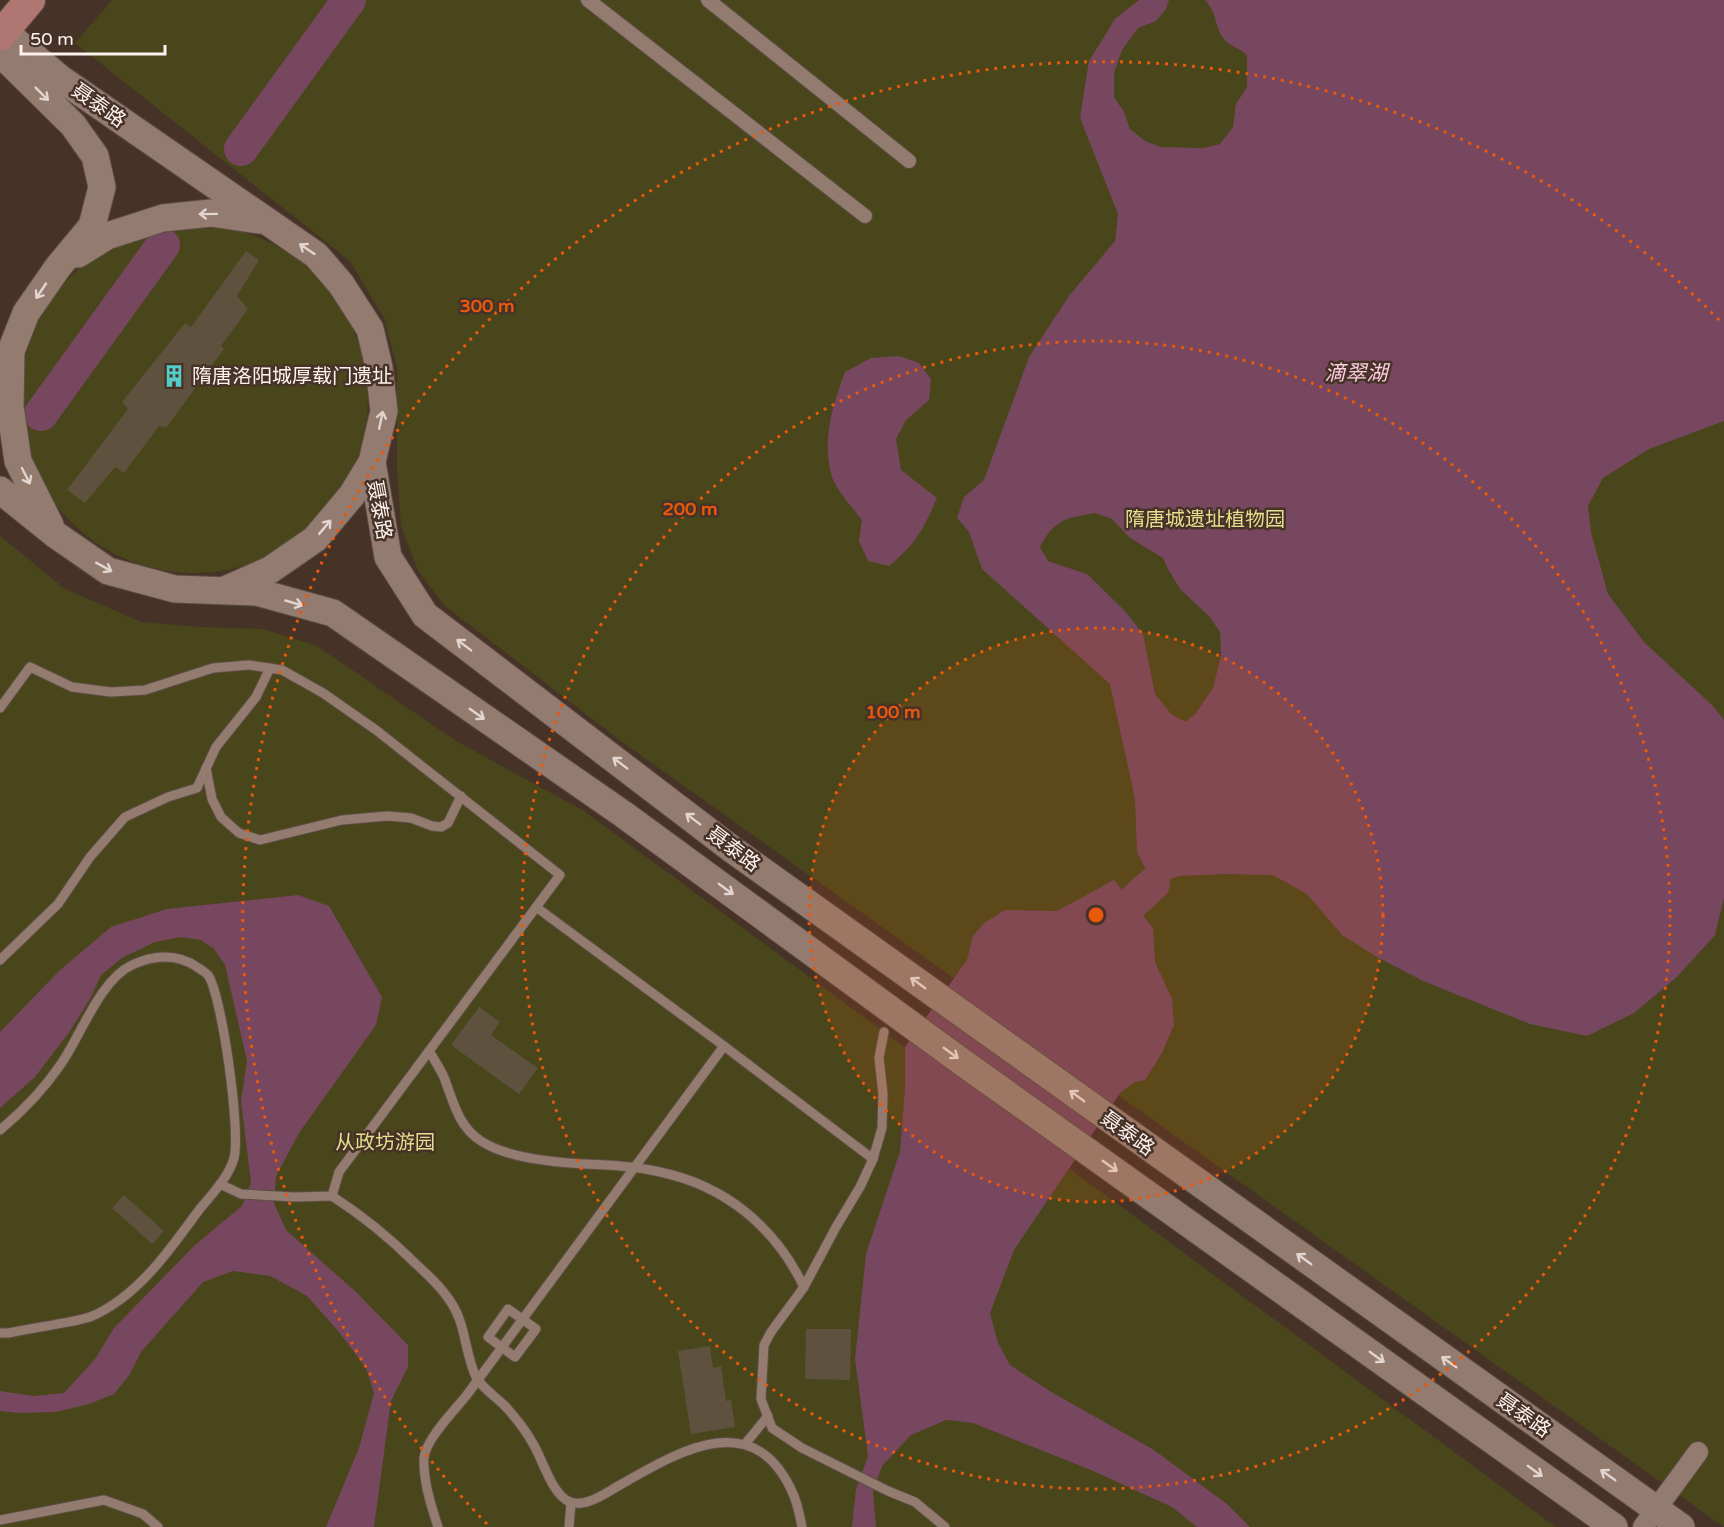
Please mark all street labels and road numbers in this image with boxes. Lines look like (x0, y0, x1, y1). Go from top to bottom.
street label: 聂泰路 (67, 79, 130, 133)
street label: 聂泰路 (362, 479, 396, 542)
street label: 聂泰路 (702, 822, 765, 877)
street label: 聂泰路 (1096, 1106, 1159, 1161)
street label: 聂泰路 (1492, 1389, 1555, 1443)

